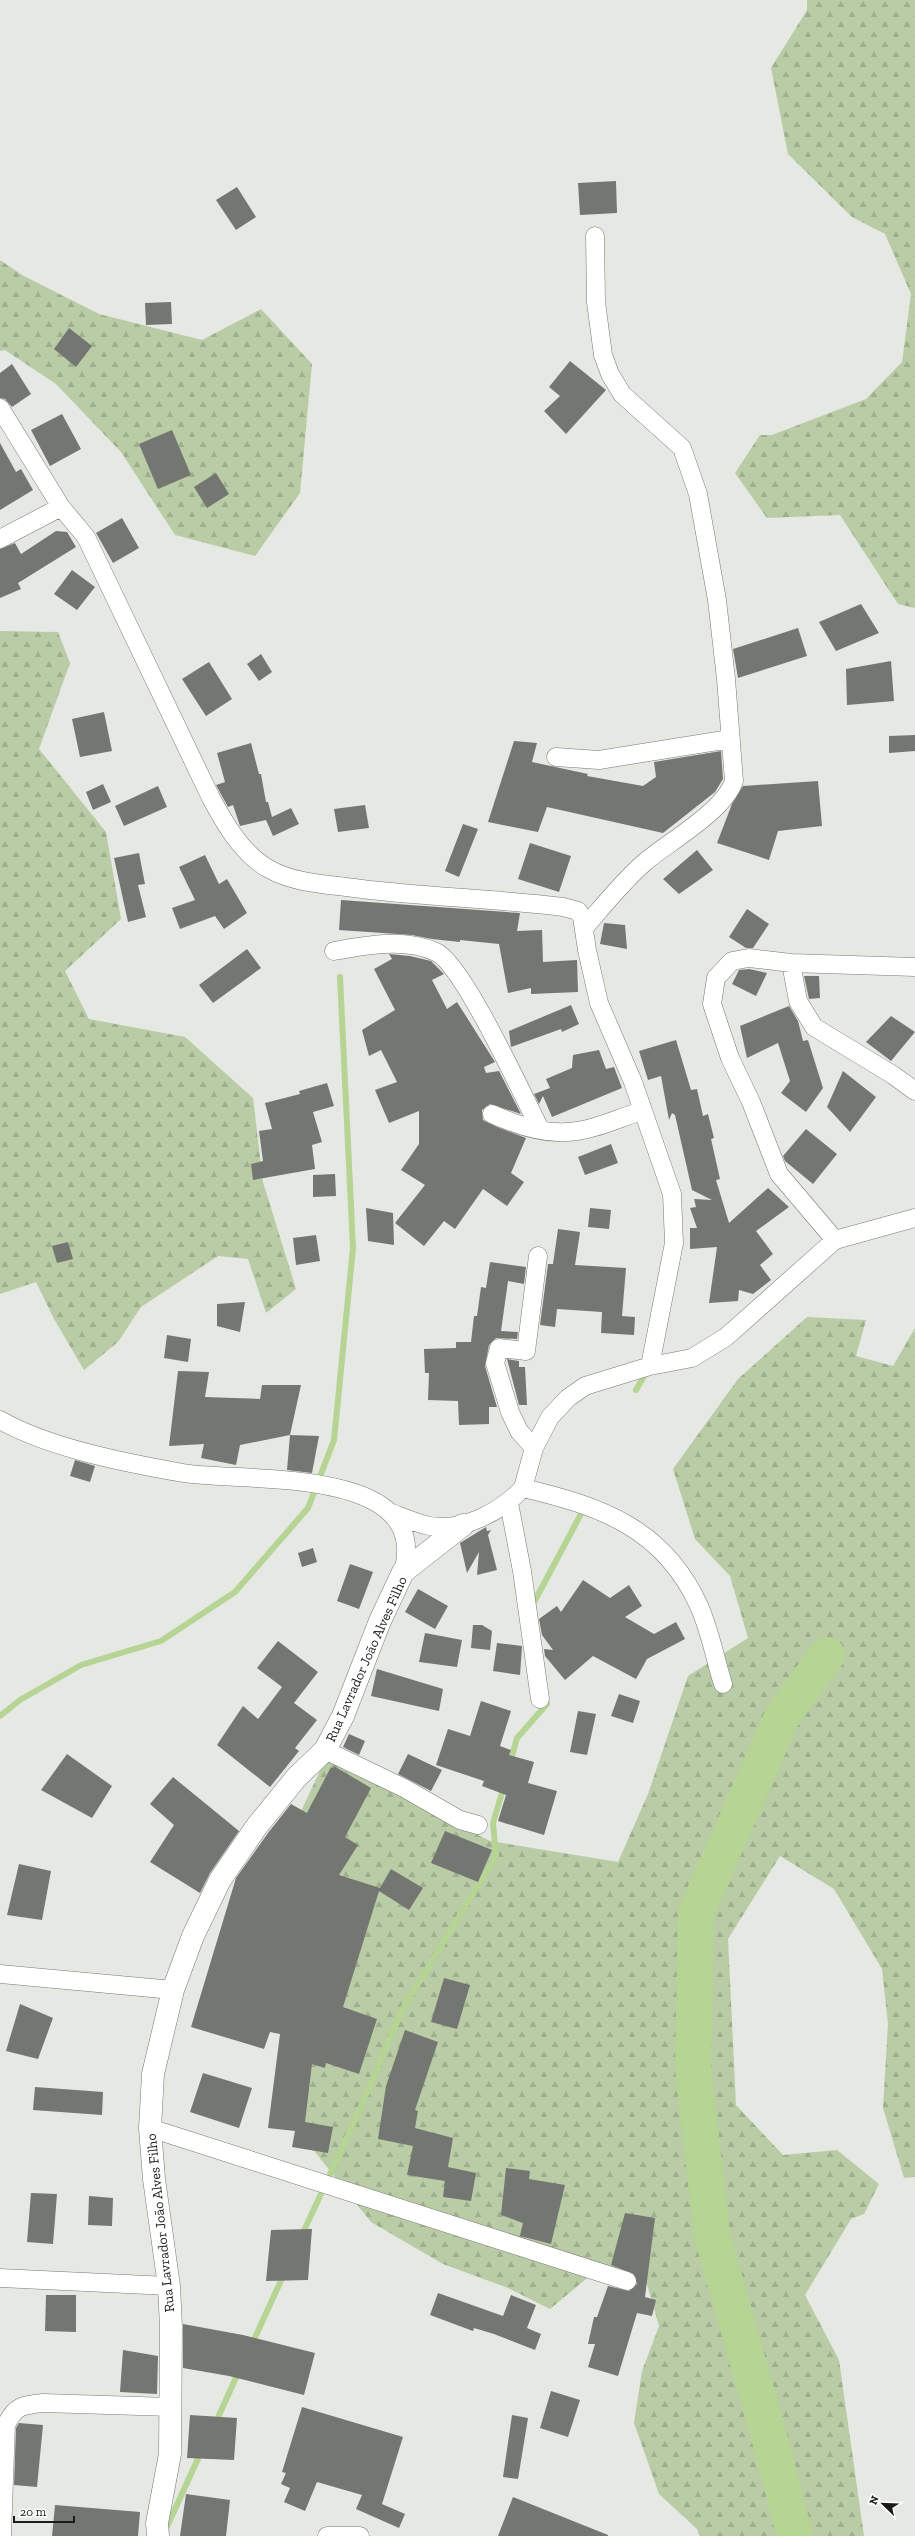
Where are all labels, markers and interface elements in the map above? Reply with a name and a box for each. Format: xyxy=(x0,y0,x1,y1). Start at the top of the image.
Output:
street label: Rua Lavrador João Alves Filho xyxy=(322,1574,411,1745)
street label: Rua Lavrador João Alves Filho xyxy=(143,2133,178,2313)
north arrow xyxy=(863,2484,903,2524)
text: N xyxy=(867,2493,882,2507)
scale bar xyxy=(14,2498,74,2524)
text: 20 m xyxy=(20,2505,47,2519)

